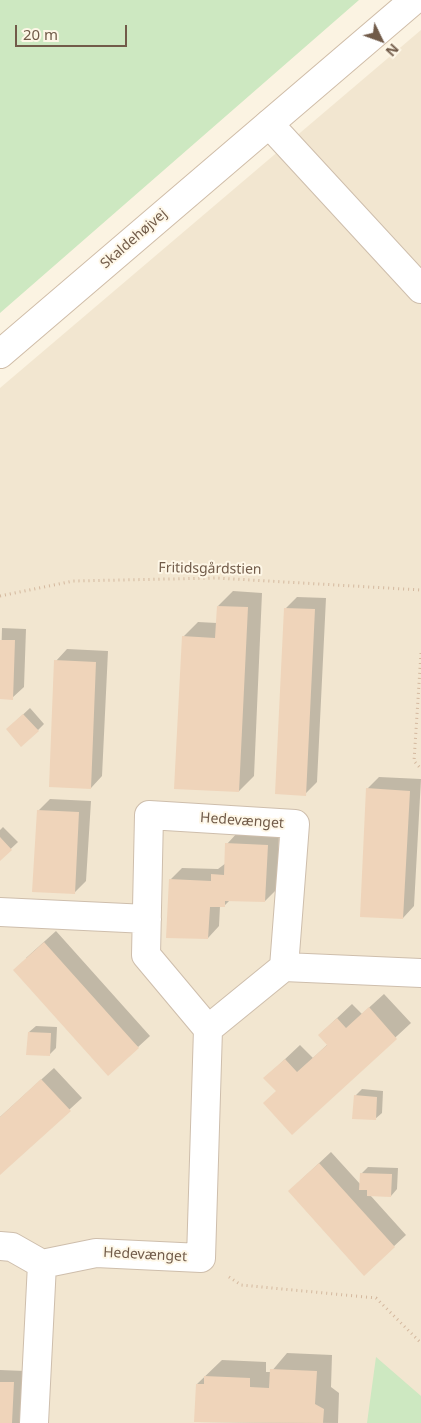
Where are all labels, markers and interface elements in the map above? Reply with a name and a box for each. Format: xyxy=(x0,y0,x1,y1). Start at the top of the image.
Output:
scale bar xyxy=(18,15,130,47)
north arrow xyxy=(356,15,406,65)
text: 20 m xyxy=(23,24,58,44)
text: N xyxy=(382,40,403,61)
street label: Skaldehøjvej xyxy=(97,206,171,272)
street label: Fritidsgårdstien xyxy=(158,560,262,578)
street label: Hedevænget xyxy=(200,810,284,832)
street label: Hedevænget xyxy=(103,1244,187,1266)

